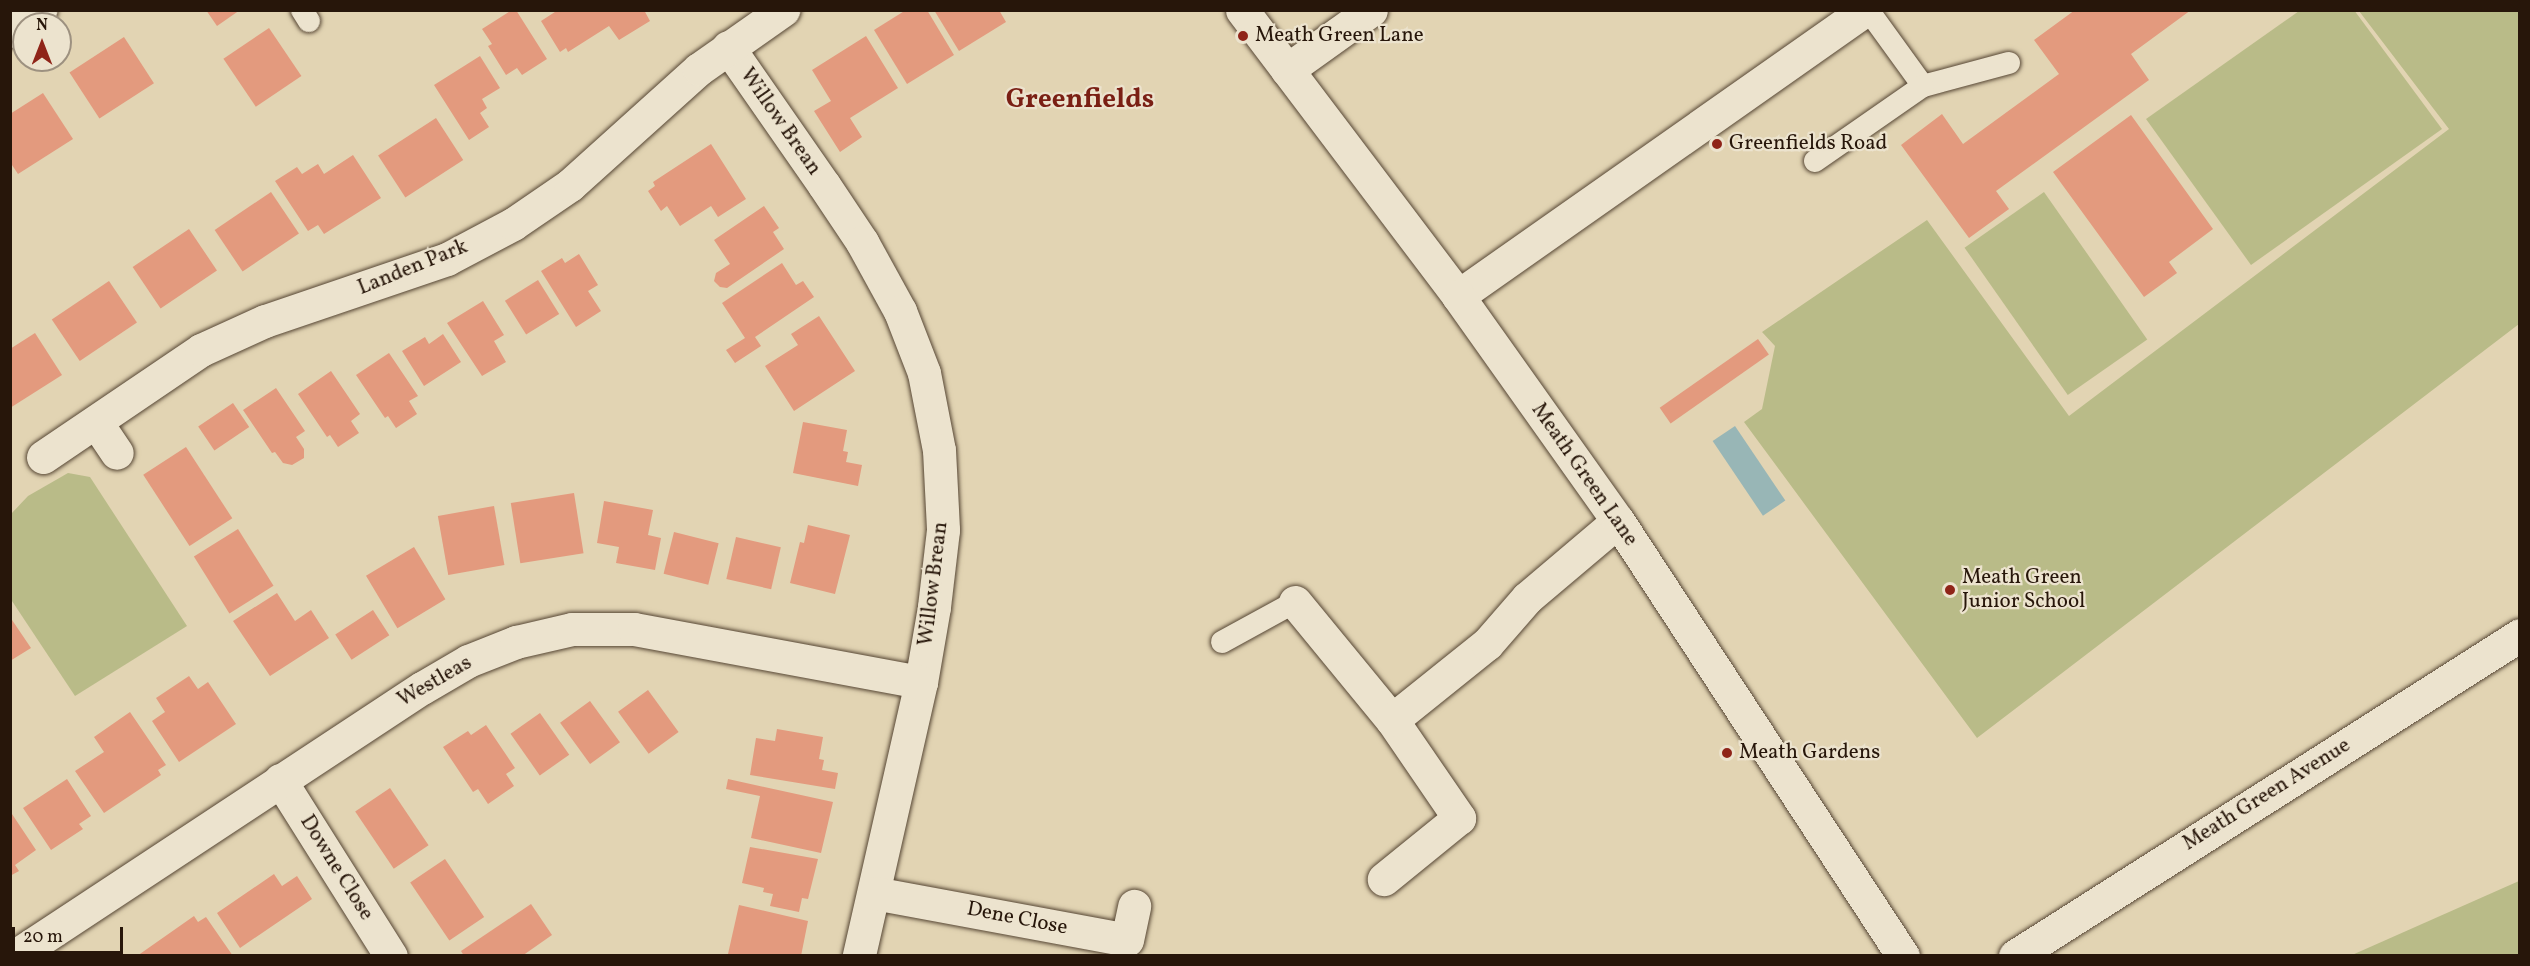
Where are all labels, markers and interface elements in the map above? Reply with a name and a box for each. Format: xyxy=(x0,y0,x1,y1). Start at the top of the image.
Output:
north arrow xyxy=(12,12,72,72)
text: N xyxy=(36,15,48,37)
place label: Meath Green Lane xyxy=(1255,23,1424,49)
marker: Meath Green Lane xyxy=(1236,29,1250,43)
street label: Willow Brean xyxy=(734,63,826,181)
district label: Greenfields xyxy=(1006,85,1154,117)
place label: Greenfields Road xyxy=(1729,131,1887,157)
marker: Greenfields Road xyxy=(1710,137,1724,151)
street label: Landen Park xyxy=(354,235,472,301)
street label: Meath Green Lane xyxy=(1525,399,1643,551)
street label: Willow Brean xyxy=(914,520,954,648)
place label: Meath Green Junior School xyxy=(1962,565,2085,615)
marker: Meath Green Junior School xyxy=(1943,583,1957,597)
street label: Westleas xyxy=(393,651,477,713)
street label: Meath Green Avenue xyxy=(2179,733,2355,857)
place label: Meath Gardens xyxy=(1739,740,1880,766)
marker: Meath Gardens xyxy=(1720,746,1734,760)
street label: Downe Close xyxy=(294,811,378,925)
street label: Dene Close xyxy=(964,897,1070,941)
scale bar xyxy=(15,915,126,953)
text: 20 m xyxy=(23,925,63,950)

